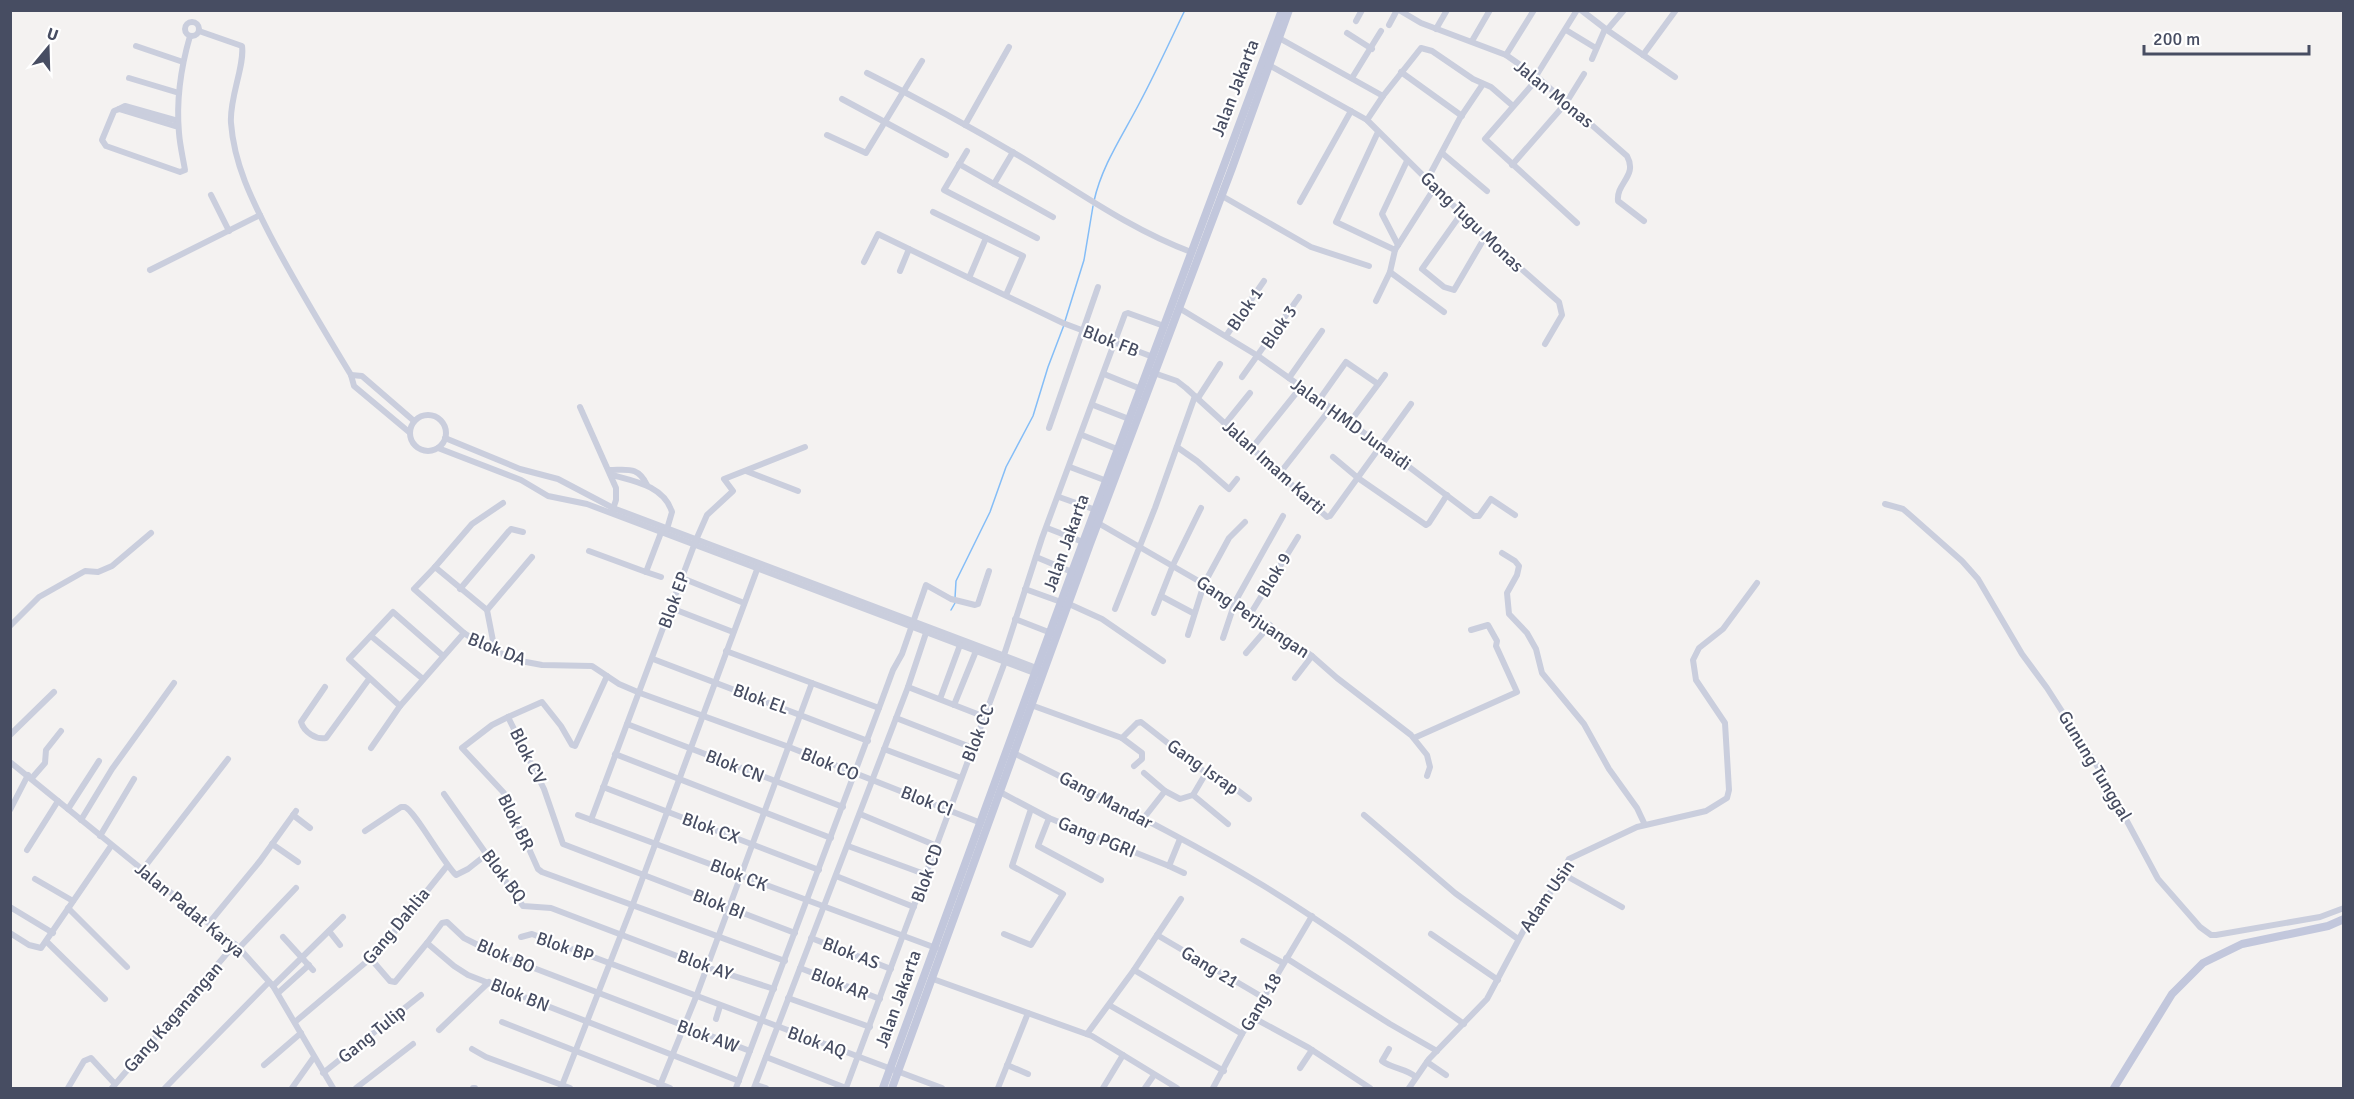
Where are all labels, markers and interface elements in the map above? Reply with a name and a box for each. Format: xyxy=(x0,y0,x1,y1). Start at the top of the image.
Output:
north arrow xyxy=(18,18,78,78)
scale bar xyxy=(2144,18,2309,56)
text: U xyxy=(44,24,61,46)
text: 200 m xyxy=(2153,28,2200,50)
street label: Jalan Jakarta xyxy=(1206,36,1264,140)
street label: Jalan Monas xyxy=(1510,55,1598,133)
street label: Gang Tugu Monas xyxy=(1416,167,1528,277)
street label: Blok 1 xyxy=(1222,283,1268,335)
street label: Blok 3 xyxy=(1256,301,1302,353)
street label: Blok FB xyxy=(1080,320,1142,362)
street label: Jalan HMD Junaidi xyxy=(1287,373,1415,475)
street label: Jalan Imam Karti xyxy=(1218,415,1330,519)
street label: Jalan Jakarta xyxy=(1038,491,1094,595)
street label: Blok 9 xyxy=(1252,549,1296,601)
street label: Blok EP xyxy=(654,569,694,631)
street label: Gang Perjuangan xyxy=(1192,571,1314,663)
street label: Blok DA xyxy=(465,627,529,671)
street label: Blok EL xyxy=(730,679,792,719)
street label: Blok CC xyxy=(957,701,999,765)
street label: Gunung Tunggal xyxy=(2053,707,2137,825)
street label: Blok CV xyxy=(505,724,551,788)
street label: Gang Israp xyxy=(1163,734,1243,800)
street label: Blok CO xyxy=(798,742,862,786)
street label: Blok CN xyxy=(702,745,768,787)
street label: Gang Mandar xyxy=(1055,766,1157,834)
street label: Blok CI xyxy=(898,781,956,821)
street label: Blok BR xyxy=(493,790,539,854)
street label: Blok CX xyxy=(679,807,743,849)
street label: Gang PGRI xyxy=(1055,811,1139,863)
street label: Blok CD xyxy=(906,841,948,905)
street label: Blok BQ xyxy=(477,845,531,907)
street label: Blok CK xyxy=(707,854,771,896)
street label: Adam Usin xyxy=(1515,856,1579,936)
street label: Jalan Padat Karya xyxy=(131,858,249,962)
street label: Gang Dahlia xyxy=(357,883,435,969)
street label: Blok BI xyxy=(690,884,748,924)
street label: Blok BP xyxy=(533,927,597,967)
street label: Blok AS xyxy=(819,932,883,974)
street label: Blok BO xyxy=(474,934,538,978)
street label: Gang 21 xyxy=(1177,941,1243,993)
street label: Blok AY xyxy=(674,945,736,985)
street label: Jalan Jakarta xyxy=(870,947,926,1051)
street label: Gang Kaganangan xyxy=(119,957,227,1077)
street label: Blok AR xyxy=(808,963,872,1005)
street label: Gang 18 xyxy=(1236,969,1286,1035)
street label: Blok BN xyxy=(487,973,553,1017)
street label: Gang Tulip xyxy=(334,1000,410,1068)
street label: Blok AW xyxy=(674,1015,742,1057)
street label: Blok AQ xyxy=(785,1021,849,1063)

